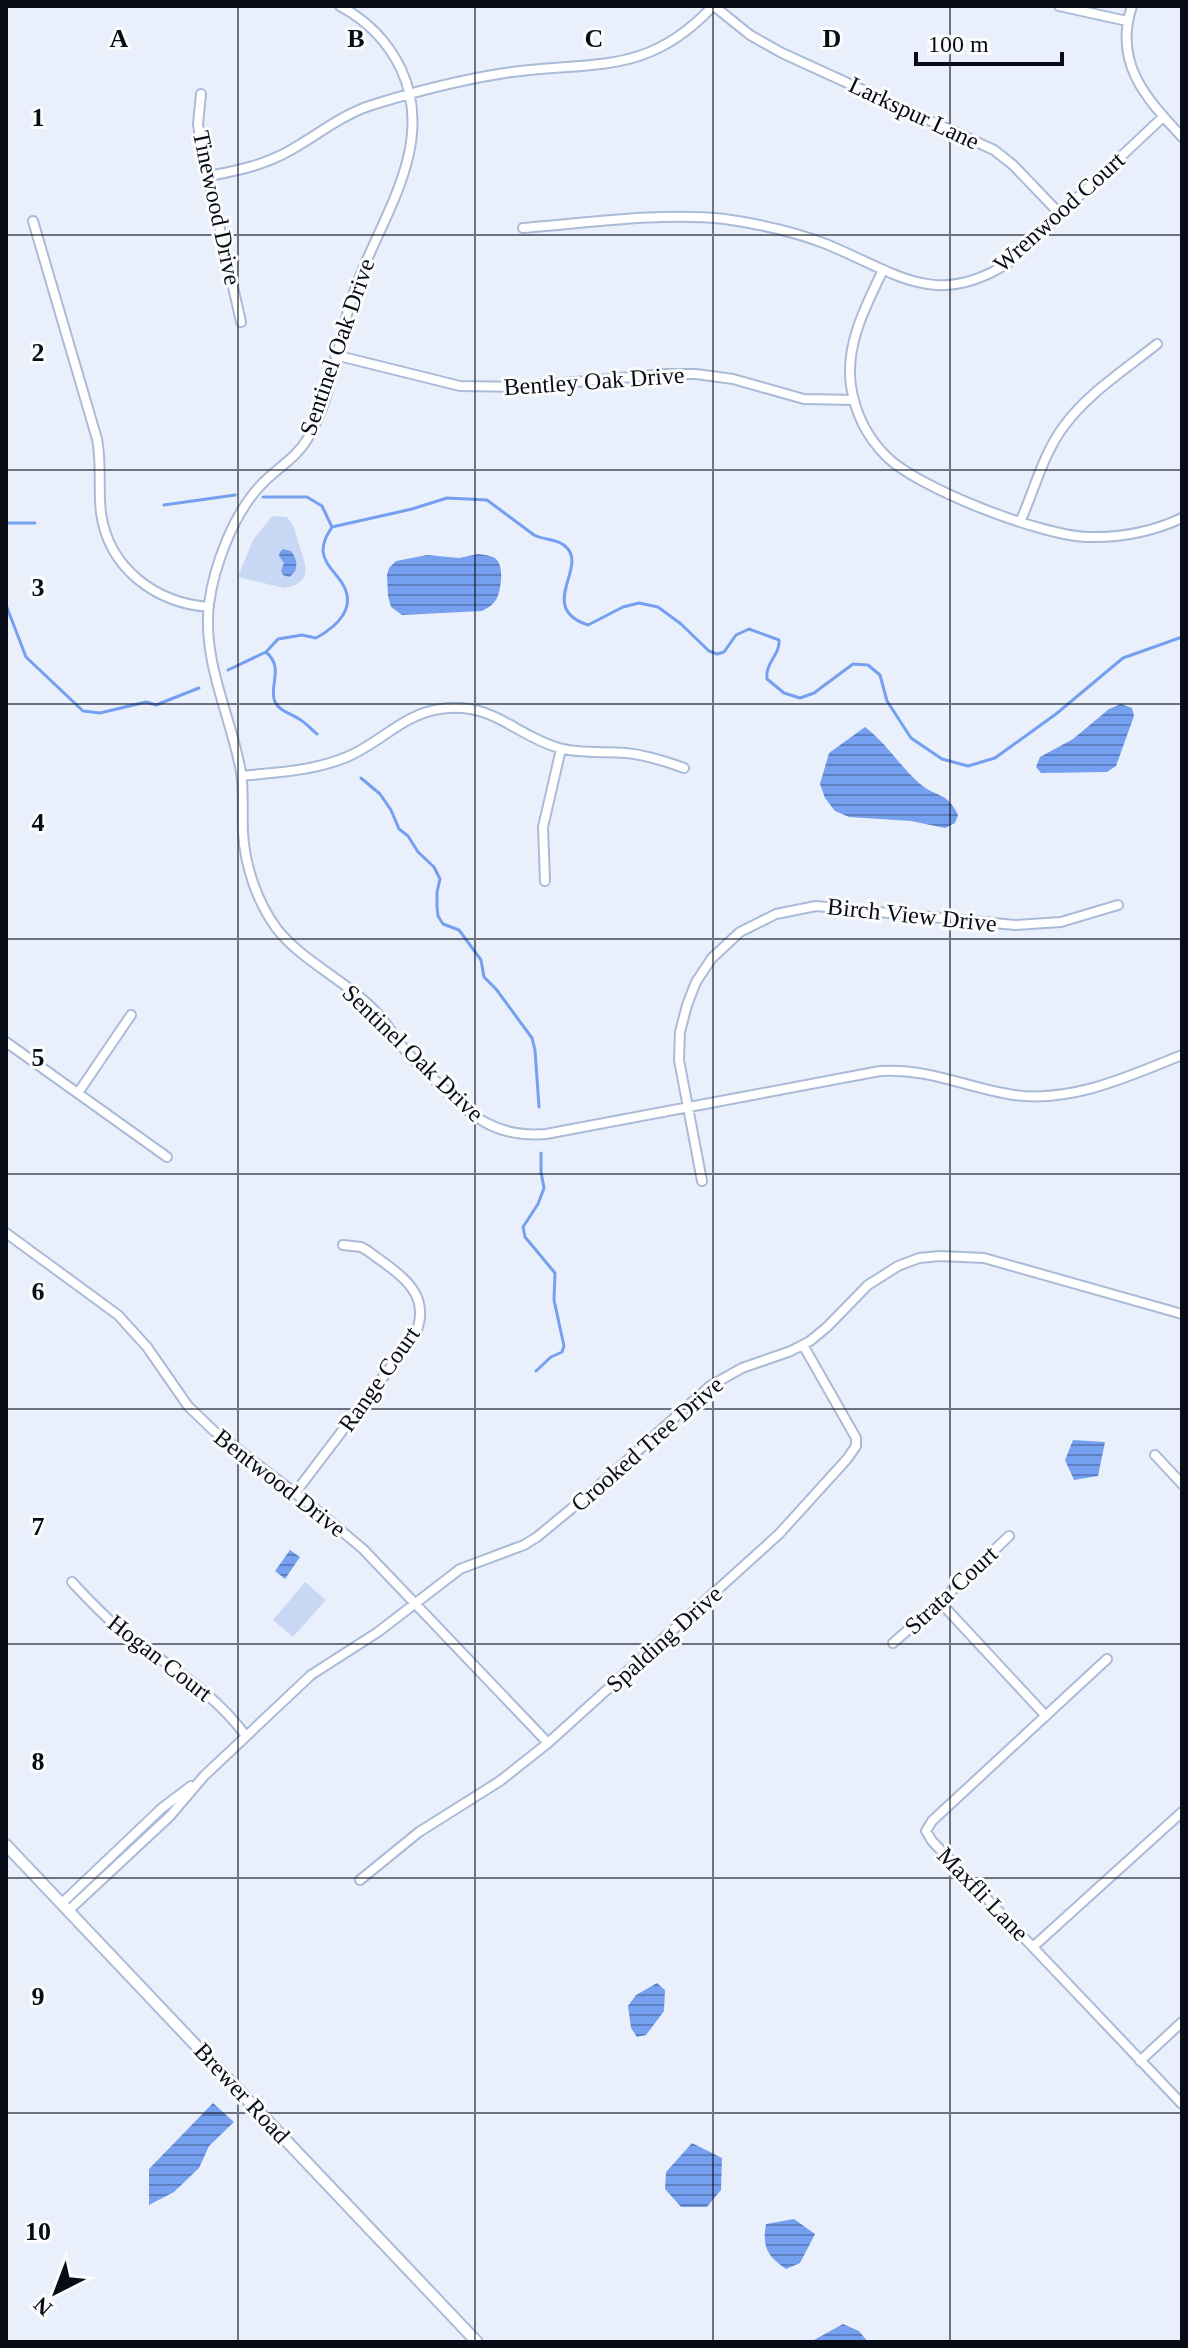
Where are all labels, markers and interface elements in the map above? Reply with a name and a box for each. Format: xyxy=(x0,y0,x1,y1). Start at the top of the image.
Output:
scale bar xyxy=(916,16,1062,66)
text: A xyxy=(110,24,129,53)
text: B xyxy=(347,24,365,53)
text: C xyxy=(585,24,603,53)
text: D xyxy=(823,24,841,53)
text: 100 m xyxy=(928,31,989,57)
street label: Larkspur Lane xyxy=(845,72,983,154)
text: 1 xyxy=(32,103,45,132)
street label: Tinewood Drive xyxy=(188,128,246,288)
street label: Wrenwood Court xyxy=(988,146,1130,277)
street label: Sentinel Oak Drive xyxy=(295,255,379,439)
text: 2 xyxy=(32,338,45,367)
street label: Bentley Oak Drive xyxy=(503,362,685,400)
text: 3 xyxy=(32,573,45,602)
text: 4 xyxy=(32,808,45,837)
street label: Birch View Drive xyxy=(826,893,998,937)
street label: Sentinel Oak Drive xyxy=(337,979,489,1127)
text: 5 xyxy=(32,1043,45,1072)
text: 6 xyxy=(32,1277,45,1306)
street label: Range Court xyxy=(333,1321,425,1436)
street label: Crooked Tree Drive xyxy=(566,1371,728,1517)
street label: Bentwood Drive xyxy=(209,1424,351,1542)
text: 7 xyxy=(32,1512,45,1541)
street label: Strata Court xyxy=(899,1540,1003,1639)
street label: Spalding Drive xyxy=(601,1580,727,1698)
street label: Hogan Court xyxy=(103,1609,217,1707)
text: 8 xyxy=(32,1747,45,1776)
street label: Maxfli Lane xyxy=(932,1842,1034,1946)
text: 9 xyxy=(32,1982,45,2011)
street label: Brewer Road xyxy=(189,2038,295,2148)
text: 10 xyxy=(25,2217,51,2246)
north arrow xyxy=(16,2252,96,2332)
text: N xyxy=(29,2292,57,2321)

